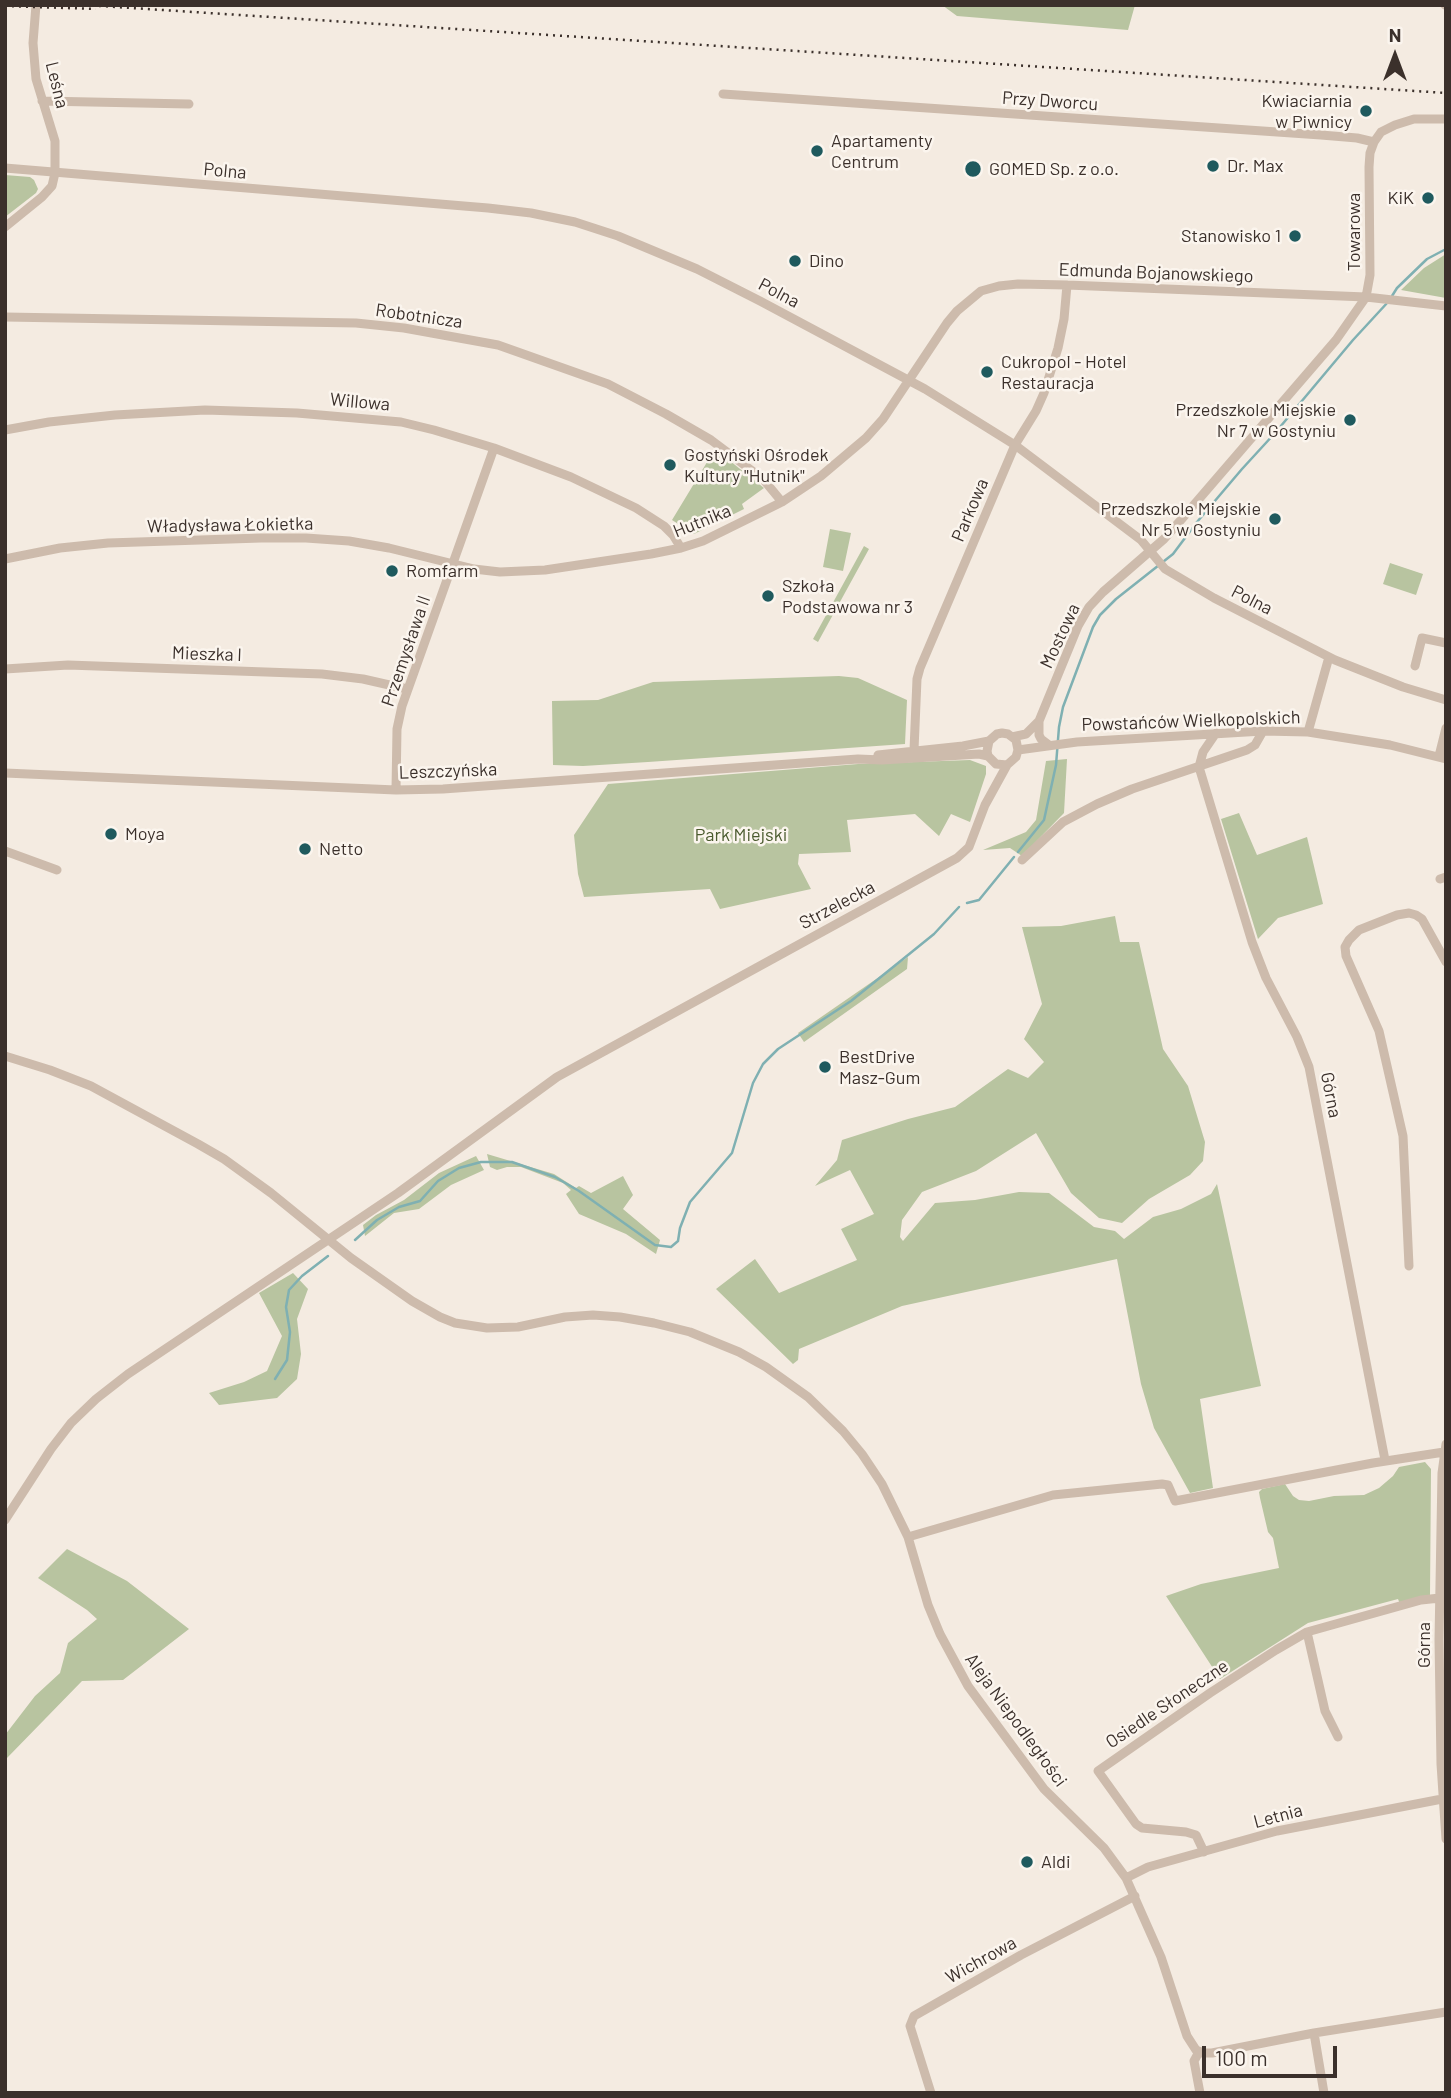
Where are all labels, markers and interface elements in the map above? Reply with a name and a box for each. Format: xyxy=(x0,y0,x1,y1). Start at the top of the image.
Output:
north arrow xyxy=(1360,21,1430,91)
text: N xyxy=(1389,23,1401,46)
street label: Leśna xyxy=(41,59,73,111)
street label: Przy Dworcu xyxy=(1001,87,1099,115)
place label: Kwiaciarnia w Piwnicy xyxy=(1261,90,1352,132)
marker: Kwiaciarnia w Piwnicy xyxy=(1358,103,1374,119)
place label: Apartamenty Centrum xyxy=(831,130,933,172)
marker: Apartamenty Centrum xyxy=(809,143,825,159)
place label: Dr. Max xyxy=(1227,155,1283,177)
street label: Polna xyxy=(203,158,247,184)
place label: GOMED Sp. z o.o. xyxy=(989,158,1119,180)
marker: Dr. Max xyxy=(1205,158,1221,174)
marker: GOMED Sp. z o.o. xyxy=(963,159,983,179)
place label: KiK xyxy=(1387,187,1414,209)
marker: KiK xyxy=(1420,190,1436,206)
street label: Towarowa xyxy=(1343,193,1365,271)
place label: Stanowisko 1 xyxy=(1181,225,1281,247)
marker: Stanowisko 1 xyxy=(1287,228,1303,244)
place label: Dino xyxy=(809,250,844,272)
marker: Dino xyxy=(787,253,803,269)
street label: Edmunda Bojanowskiego xyxy=(1058,259,1254,287)
street label: Polna xyxy=(755,273,803,313)
street label: Robotnicza xyxy=(374,299,464,333)
place label: Cukropol - Hotel Restauracja xyxy=(1001,351,1126,394)
marker: Cukropol - Hotel Restauracja xyxy=(979,364,995,380)
street label: Willowa xyxy=(329,389,391,415)
place label: Przedszkole Miejskie Nr 7 w Gostyniu xyxy=(1175,399,1336,442)
marker: Przedszkole Miejskie Nr 7 w Gostyniu xyxy=(1342,412,1358,428)
place label: Gostyński Ośrodek Kultury "Hutnik" xyxy=(684,444,829,486)
marker: Gostyński Ośrodek Kultury "Hutnik" xyxy=(662,457,678,473)
street label: Parkowa xyxy=(947,475,993,545)
place label: Przedszkole Miejskie Nr 5 w Gostyniu xyxy=(1100,498,1261,540)
street label: Hutnika xyxy=(670,500,734,542)
marker: Przedszkole Miejskie Nr 5 w Gostyniu xyxy=(1267,511,1283,527)
street label: Władysława Łokietka xyxy=(147,513,313,537)
place label: Romfarm xyxy=(406,560,478,582)
marker: Romfarm xyxy=(384,563,400,579)
place label: Szkoła Podstawowa nr 3 xyxy=(782,575,913,618)
street label: Polna xyxy=(1228,581,1276,619)
marker: Szkoła Podstawowa nr 3 xyxy=(760,588,776,604)
street label: Przemysława II xyxy=(377,593,435,709)
street label: Mostowa xyxy=(1036,600,1084,672)
street label: Mieszka I xyxy=(172,642,242,666)
street label: Powstańców Wielkopolskich xyxy=(1081,706,1301,736)
street label: Leszczyńska xyxy=(398,758,498,784)
place label: Moya xyxy=(125,823,165,845)
park label: Park Miejski xyxy=(695,824,787,846)
marker: Moya xyxy=(103,826,119,842)
place label: Netto xyxy=(319,838,363,860)
marker: Netto xyxy=(297,841,313,857)
street label: Strzelecka xyxy=(796,876,878,934)
place label: BestDrive Masz-Gum xyxy=(839,1046,920,1088)
marker: BestDrive Masz-Gum xyxy=(817,1059,833,1075)
street label: Górna xyxy=(1316,1070,1346,1120)
street label: Górna xyxy=(1413,1622,1435,1668)
street label: Aleja Niepodległości xyxy=(960,1649,1072,1791)
street label: Osiedle Słoneczne xyxy=(1102,1655,1232,1753)
street label: Letnia xyxy=(1251,1799,1305,1833)
place label: Aldi xyxy=(1041,1851,1070,1873)
marker: Aldi xyxy=(1019,1854,1035,1870)
street label: Wichrowa xyxy=(942,1932,1020,1988)
scale bar xyxy=(1206,2032,1341,2076)
text: 100 m xyxy=(1215,2045,1268,2070)

